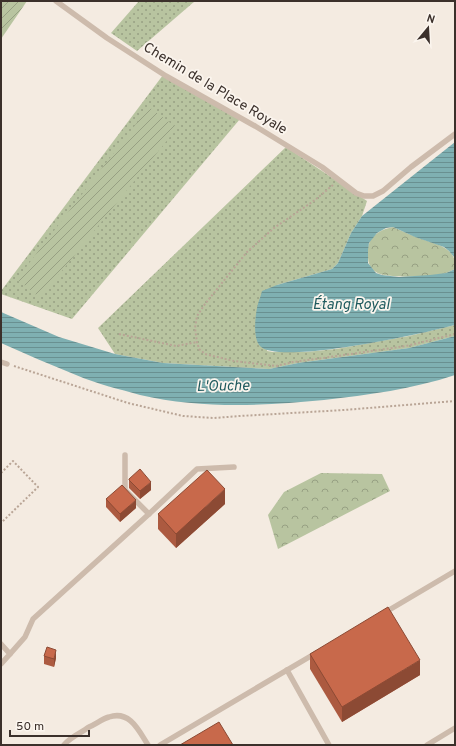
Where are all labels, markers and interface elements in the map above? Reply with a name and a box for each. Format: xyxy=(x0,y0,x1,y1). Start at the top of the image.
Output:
north arrow xyxy=(408,8,448,48)
text: N xyxy=(425,12,437,27)
street label: Chemin de la Place Royale xyxy=(140,39,290,139)
water label: Étang Royal xyxy=(312,295,391,315)
water label: L'Ouche xyxy=(196,377,250,397)
scale bar xyxy=(10,712,89,738)
text: 50 m xyxy=(16,719,44,735)

